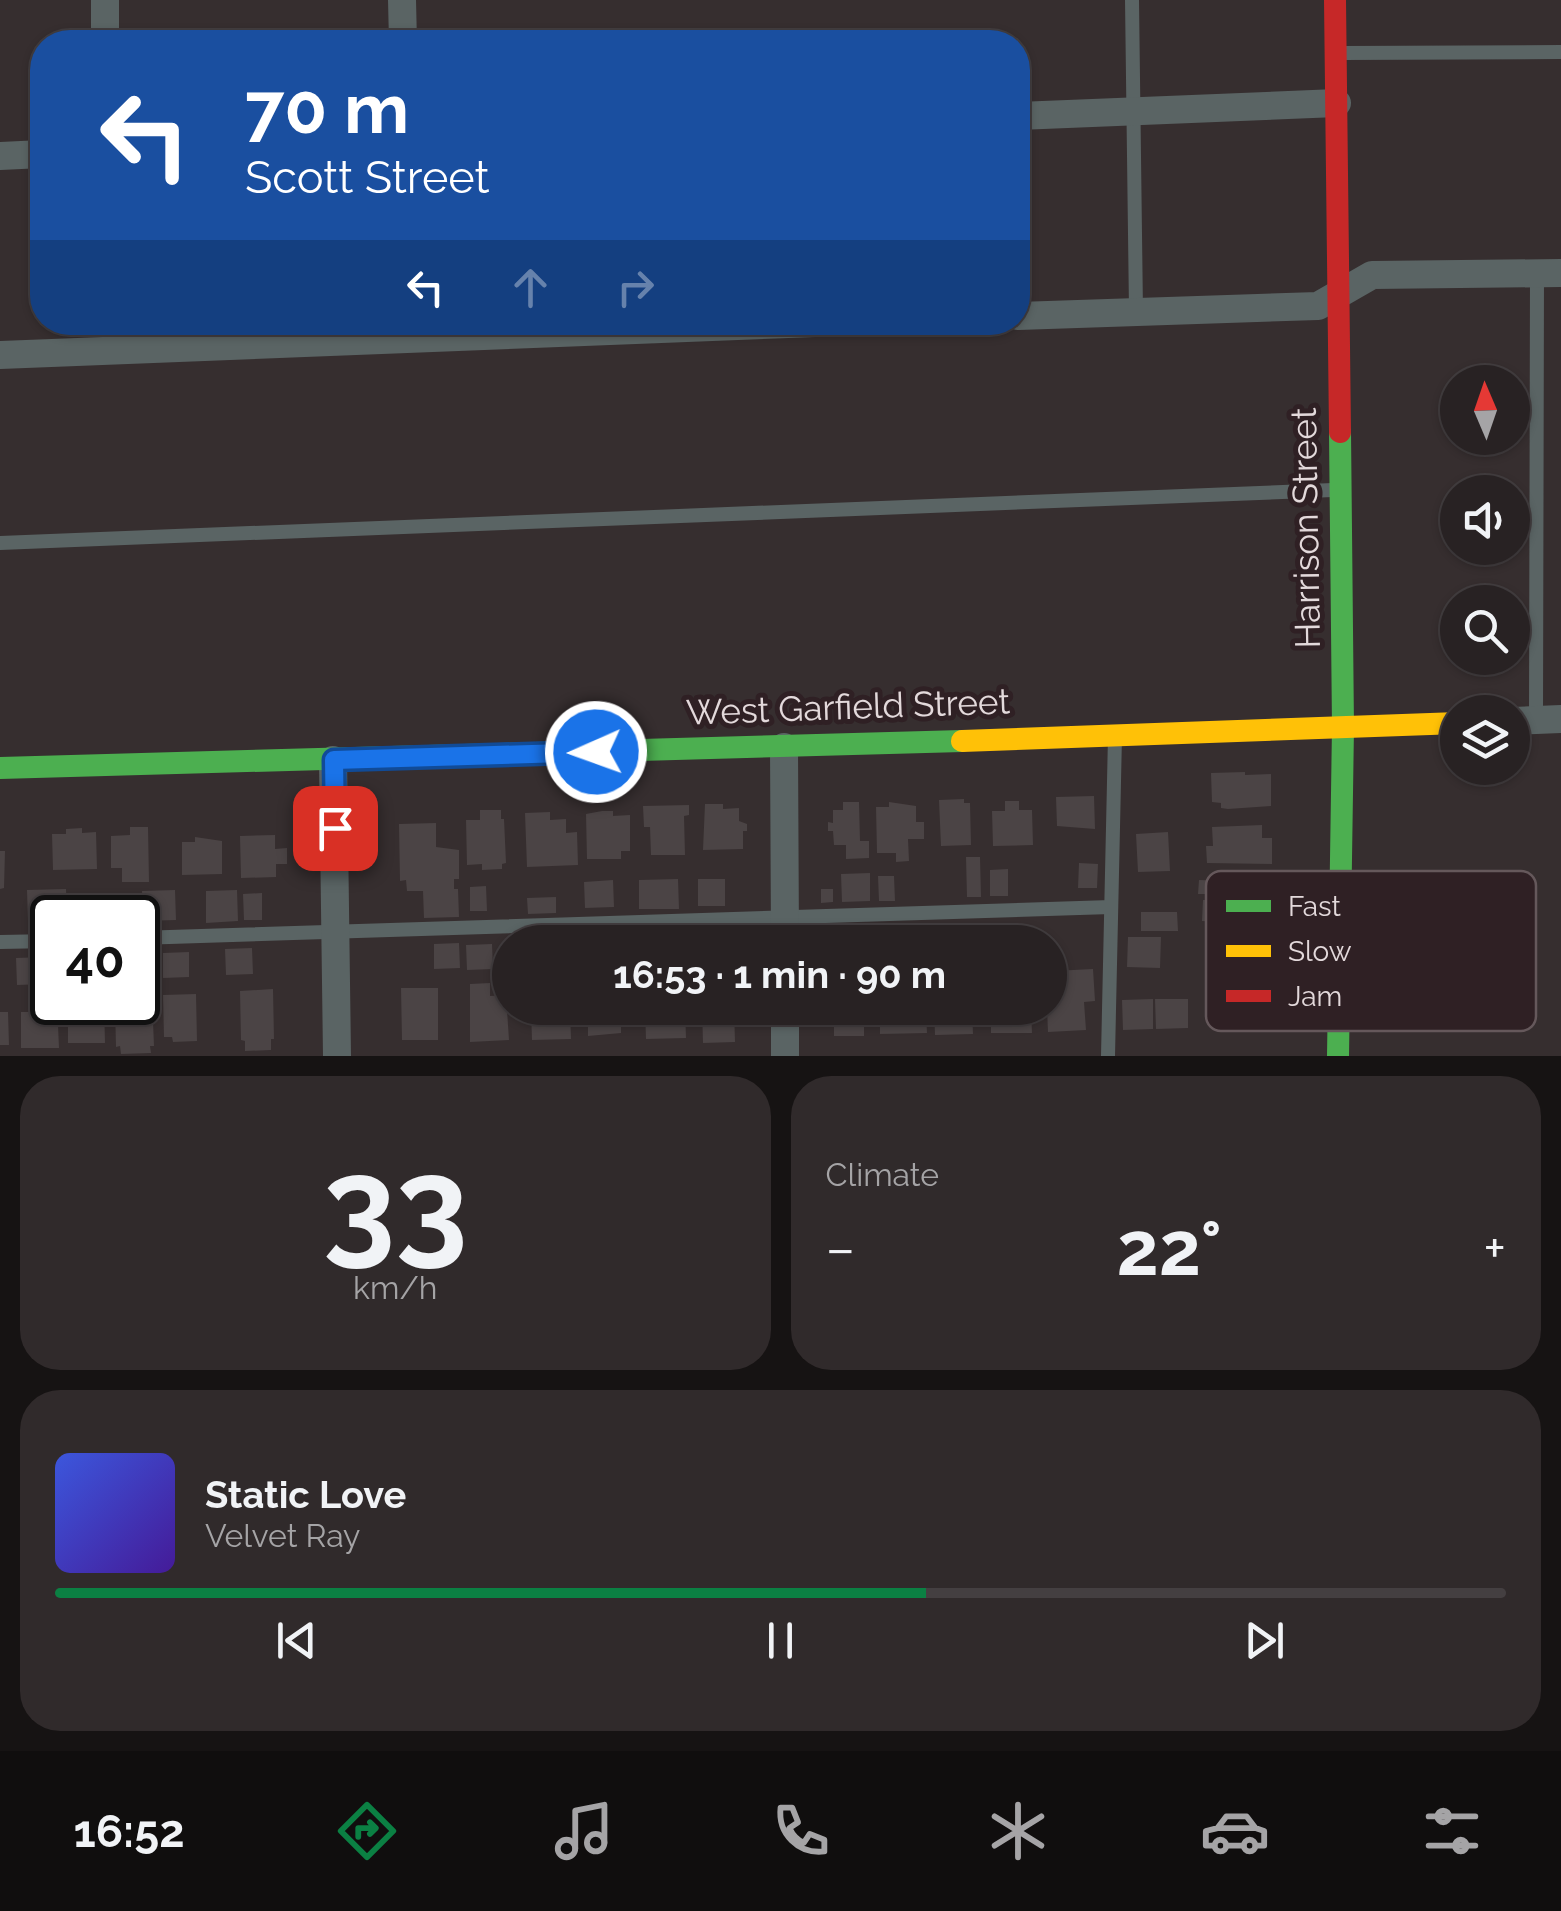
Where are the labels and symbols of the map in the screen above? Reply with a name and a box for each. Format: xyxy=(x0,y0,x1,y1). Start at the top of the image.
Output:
north arrow xyxy=(1440,365,1530,455)
street label: Harrison Street xyxy=(1283,407,1328,649)
street label: West Garfield Street xyxy=(685,680,1011,733)
position arrow xyxy=(544,700,648,804)
pin xyxy=(293,786,378,871)
legend xyxy=(1206,871,1536,1031)
text: Fast xyxy=(1288,890,1341,923)
speed limit sign: 40 xyxy=(30,895,160,1025)
text: Slow xyxy=(1288,935,1352,968)
text: Jam xyxy=(1288,980,1342,1013)

